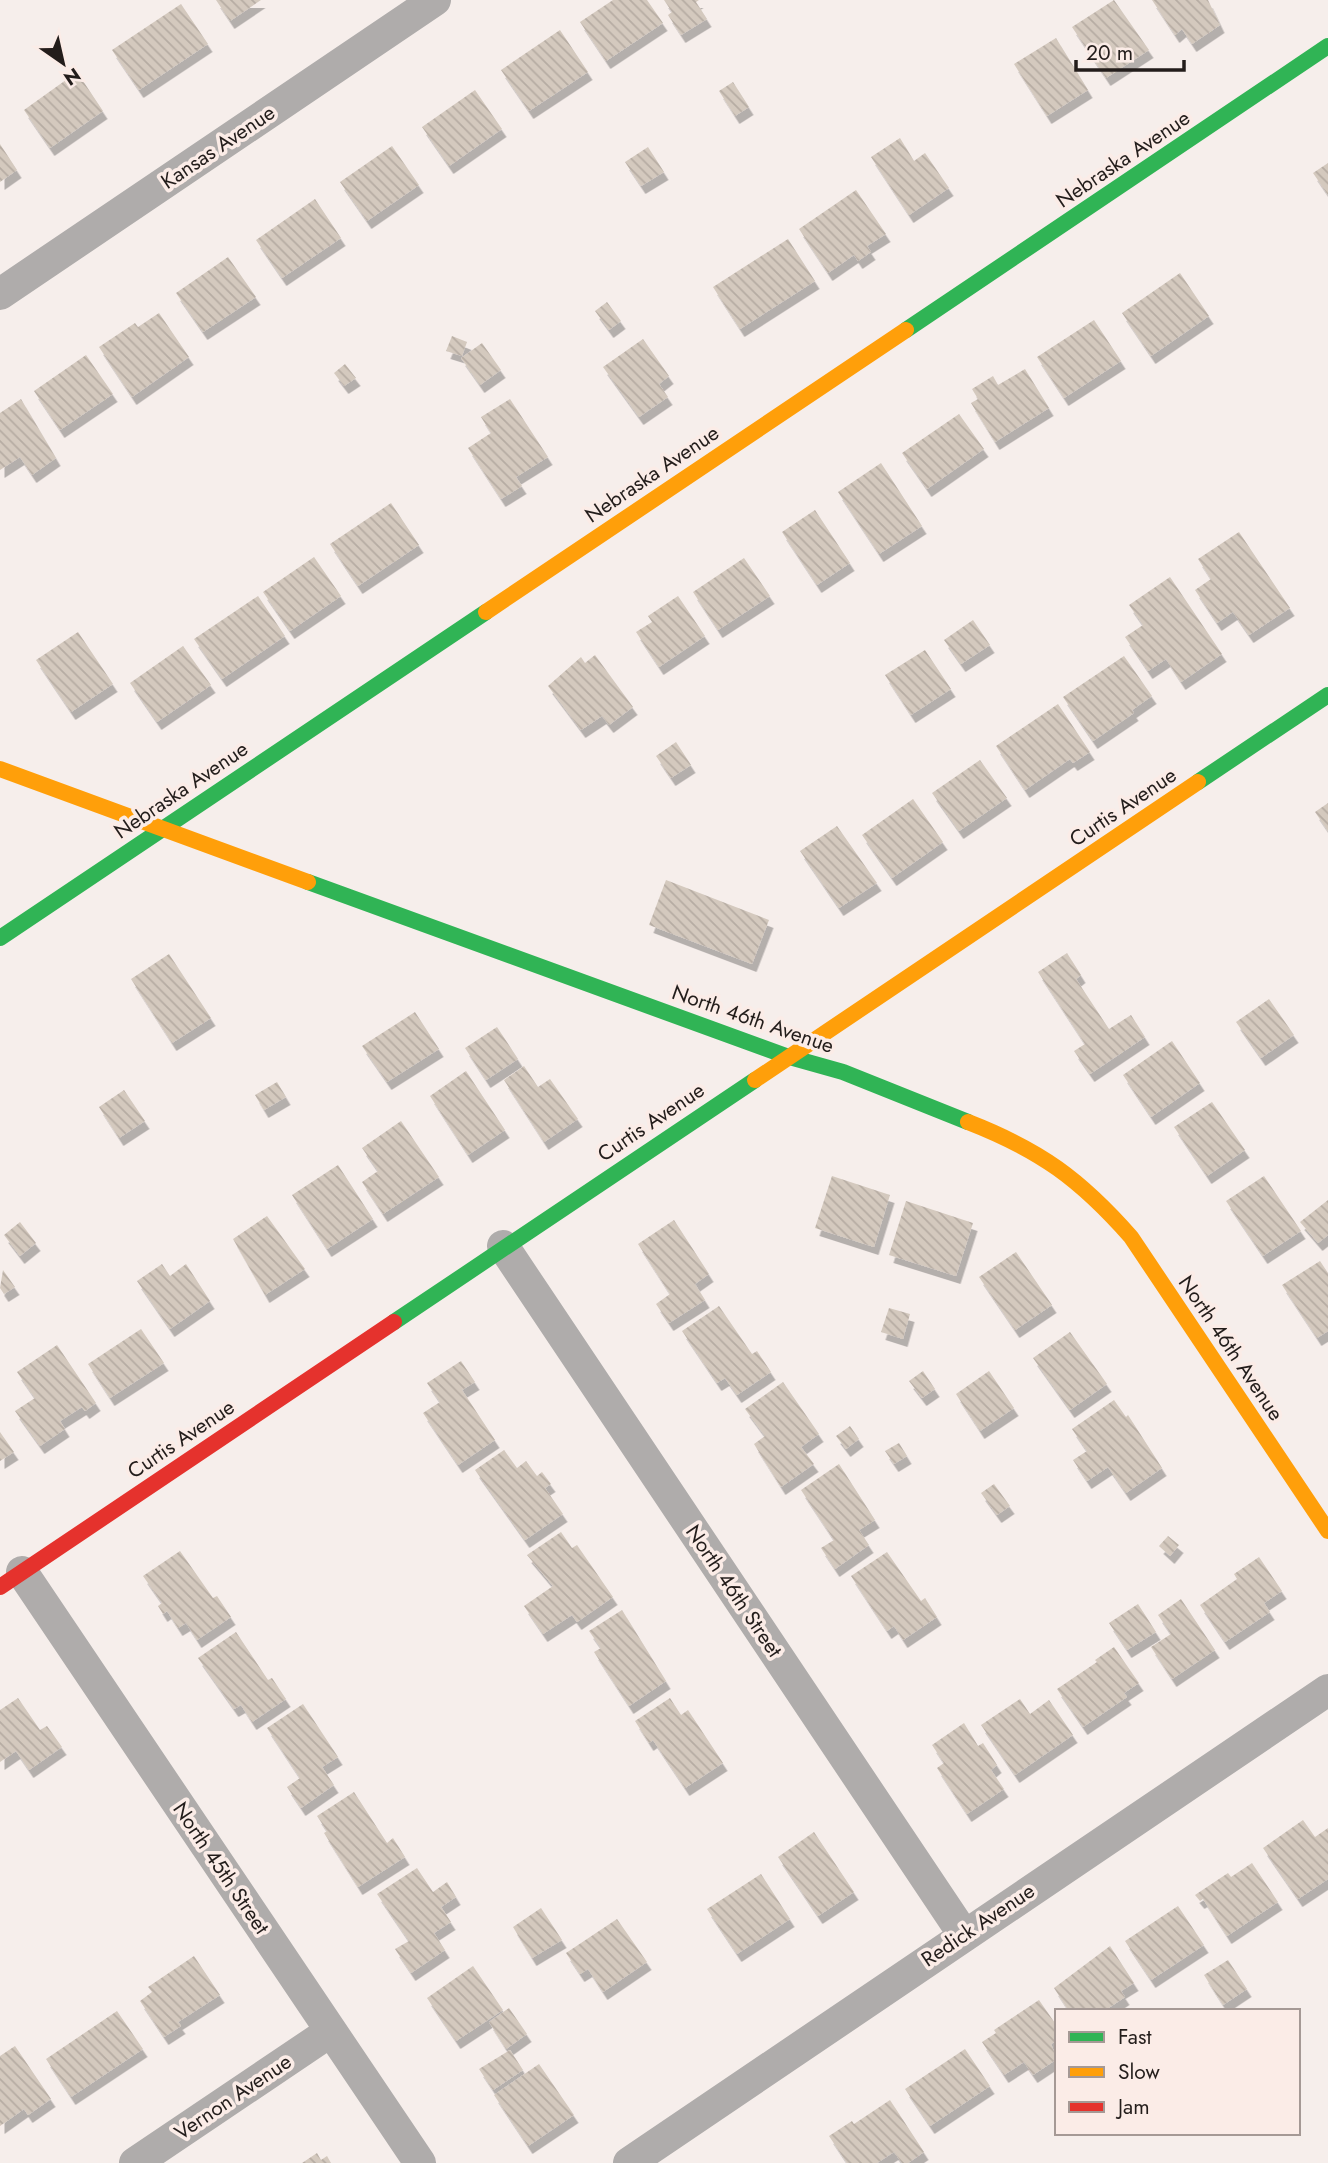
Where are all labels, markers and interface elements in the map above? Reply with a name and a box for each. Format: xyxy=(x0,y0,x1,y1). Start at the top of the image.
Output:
north arrow xyxy=(28,28,98,98)
scale bar xyxy=(1076,28,1184,72)
text: 20 m xyxy=(1086,38,1133,68)
text: N xyxy=(58,61,86,92)
street label: Kansas Avenue xyxy=(155,98,281,196)
street label: Nebraska Avenue xyxy=(1050,103,1196,215)
street label: Nebraska Avenue xyxy=(579,418,725,530)
street label: Nebraska Avenue xyxy=(108,734,254,846)
street label: Curtis Avenue xyxy=(1064,760,1183,854)
street label: North 46th Avenue xyxy=(668,977,838,1061)
street label: Curtis Avenue xyxy=(592,1075,711,1169)
street label: North 46th Avenue xyxy=(1171,1269,1291,1427)
street label: Curtis Avenue xyxy=(122,1392,241,1486)
street label: North 46th Street xyxy=(678,1519,790,1663)
street label: North 45th Street xyxy=(166,1796,276,1940)
street label: Redick Avenue xyxy=(915,1876,1041,1974)
legend xyxy=(1055,2009,1300,2135)
text: Fast xyxy=(1118,2022,1151,2052)
street label: Vernon Avenue xyxy=(168,2047,298,2147)
text: Slow xyxy=(1118,2057,1160,2087)
text: Jam xyxy=(1115,2092,1150,2122)

